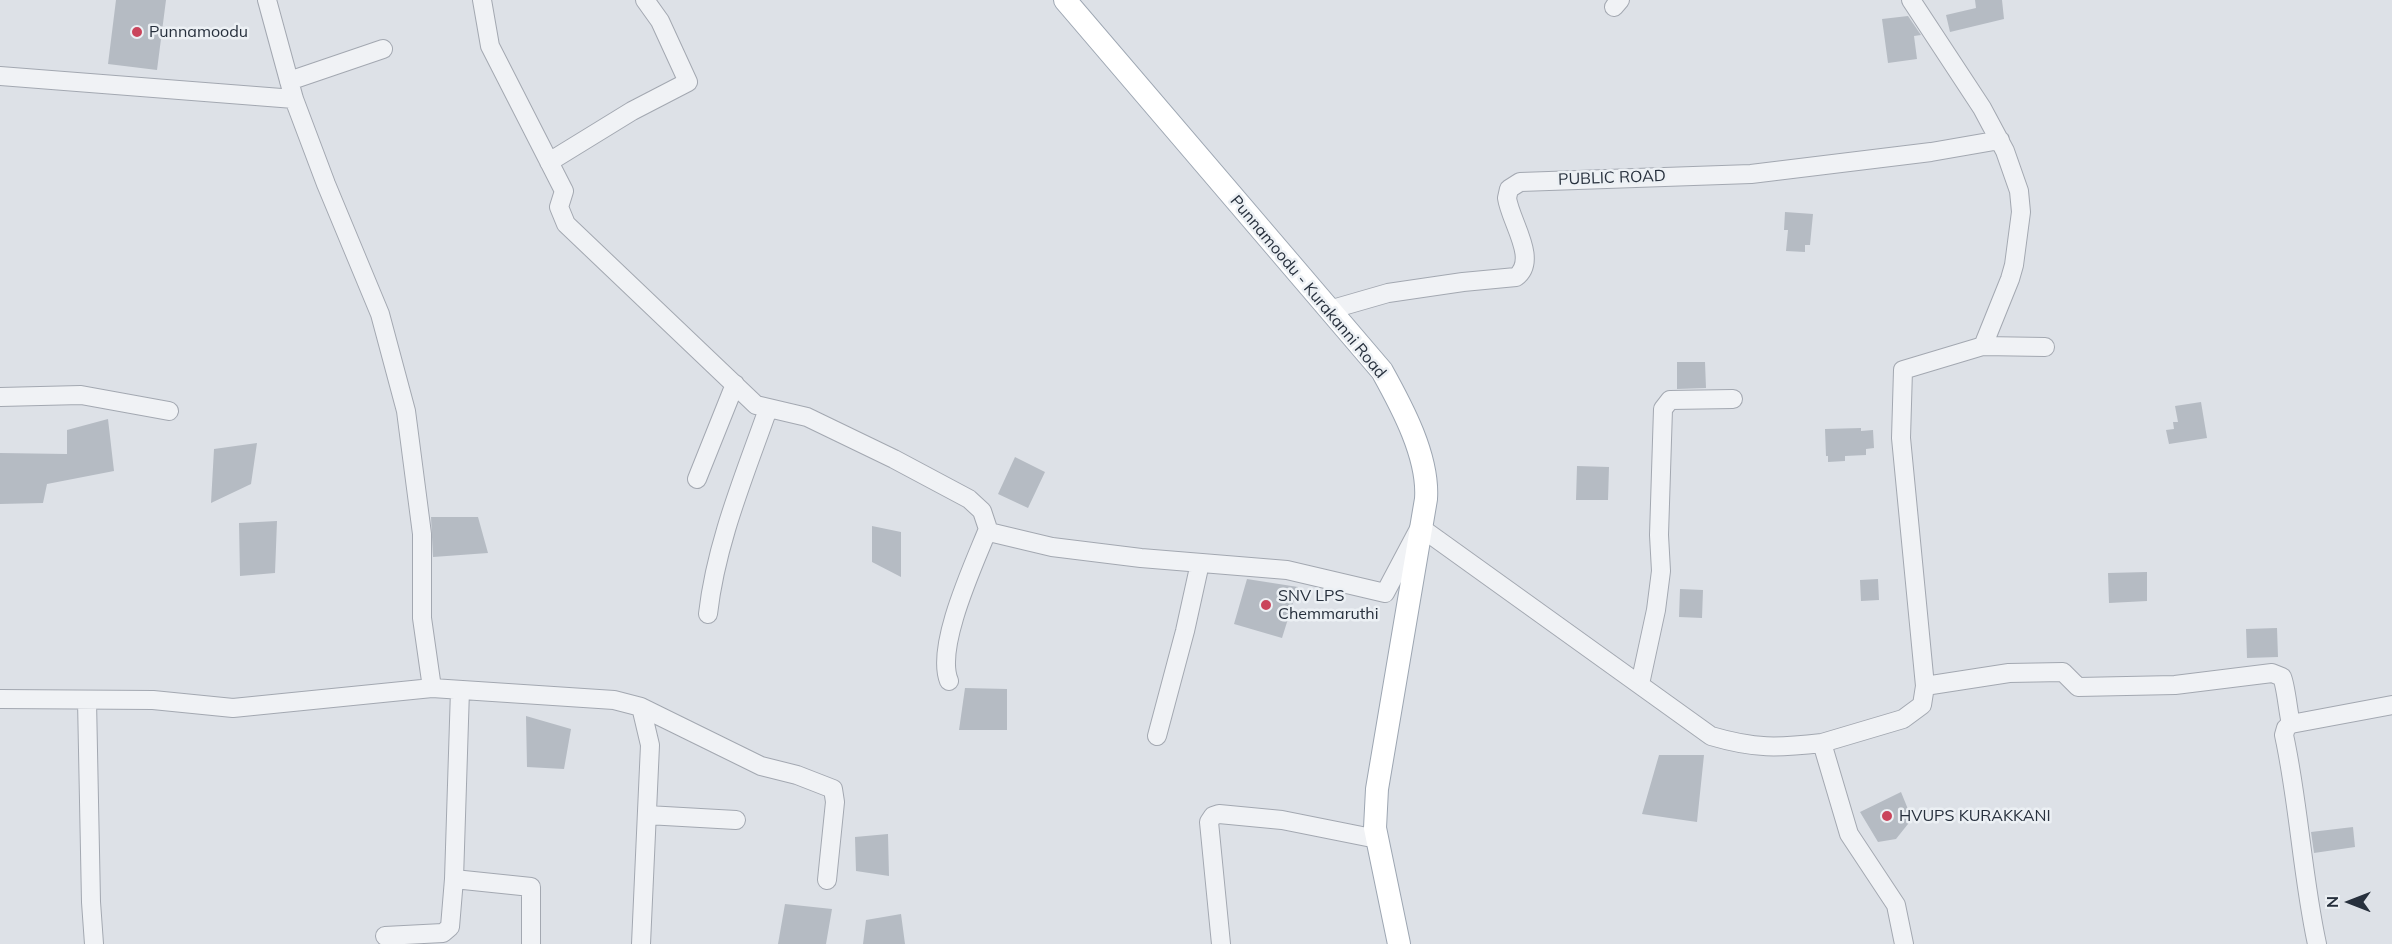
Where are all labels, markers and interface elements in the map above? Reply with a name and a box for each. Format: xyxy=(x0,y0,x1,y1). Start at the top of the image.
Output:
place label: Punnamoodu xyxy=(149,22,248,42)
marker: Punnamoodu xyxy=(130,25,144,39)
street label: PUBLIC ROAD xyxy=(1558,167,1666,189)
street label: Punnamoodu - Kurakanni Road xyxy=(1226,192,1390,382)
place label: SNV LPS Chemmaruthi xyxy=(1278,586,1379,624)
marker: SNV LPS Chemmaruthi xyxy=(1259,598,1273,612)
place label: HVUPS KURAKKANI xyxy=(1899,806,2051,826)
marker: HVUPS KURAKKANI xyxy=(1880,809,1894,823)
north arrow xyxy=(2320,872,2380,932)
text: N xyxy=(2322,896,2342,908)

